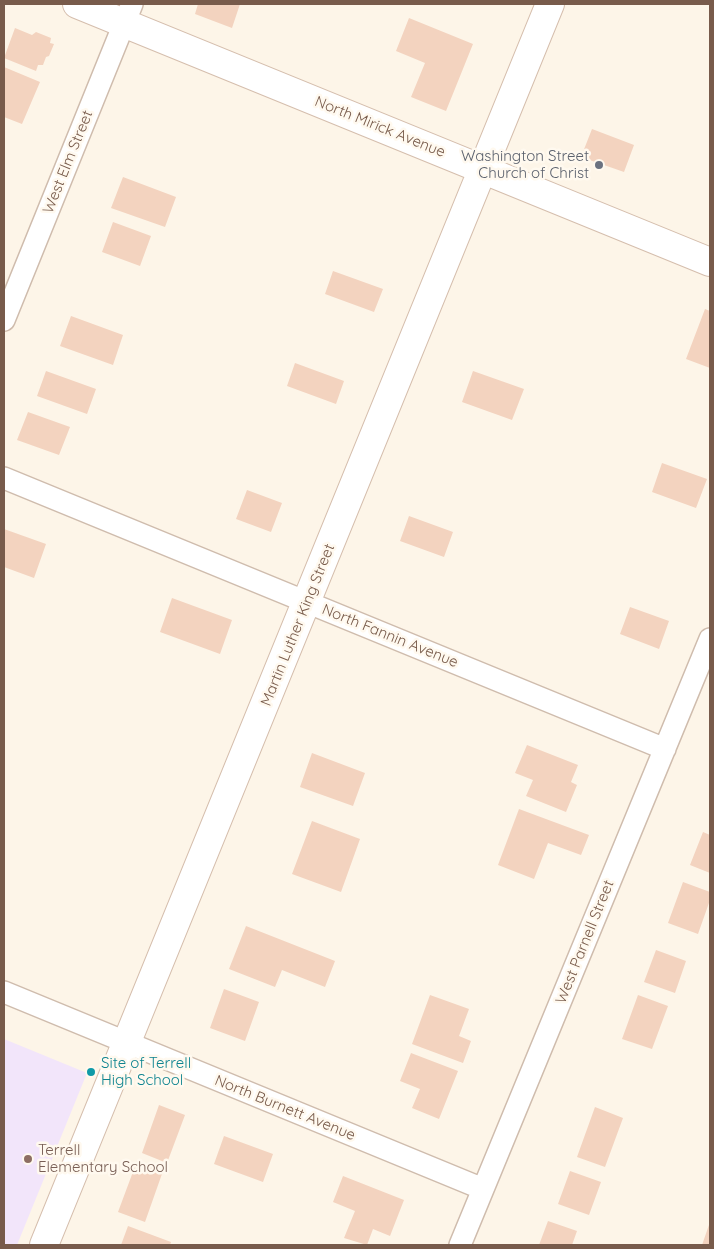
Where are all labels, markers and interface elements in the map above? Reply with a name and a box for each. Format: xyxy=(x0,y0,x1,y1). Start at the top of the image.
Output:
street label: North Mirick Avenue xyxy=(312,93,448,161)
street label: West Elm Street xyxy=(39,108,97,216)
place label: Washington Street Church of Christ xyxy=(461,147,589,182)
marker: Washington Street Church of Christ xyxy=(593,159,605,171)
street label: Martin Luther King Street xyxy=(257,541,339,709)
street label: North Fannin Avenue xyxy=(319,600,461,672)
street label: West Parnell Street xyxy=(552,878,618,1006)
place label: Site of Terrell High School xyxy=(101,1054,191,1089)
marker: Site of Terrell High School xyxy=(85,1066,97,1078)
street label: North Burnett Avenue xyxy=(212,1072,358,1144)
place label: Terrell Elementary School xyxy=(38,1141,168,1176)
marker: Terrell Elementary School xyxy=(22,1153,34,1165)

